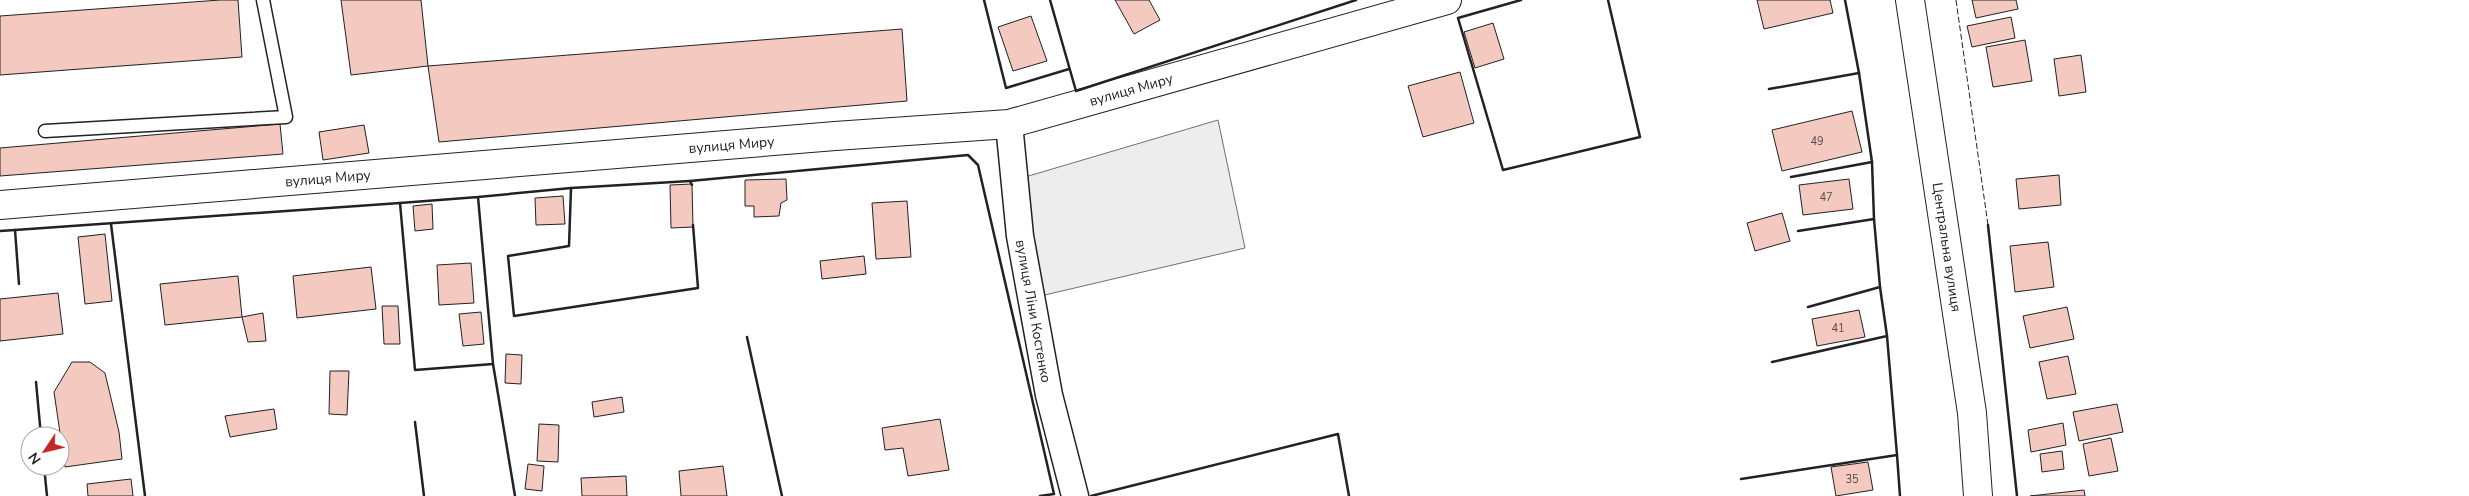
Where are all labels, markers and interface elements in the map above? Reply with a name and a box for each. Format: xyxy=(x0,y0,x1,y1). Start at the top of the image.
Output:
street label: вулиця Миру xyxy=(1087,68,1176,110)
street label: вулиця Миру xyxy=(688,131,776,158)
house number: 49 xyxy=(1810,134,1824,149)
street label: вулиця Миру xyxy=(284,165,372,191)
street label: Центральна вулиця xyxy=(1928,181,1966,313)
house number: 47 xyxy=(1819,190,1833,205)
street label: вулиця Ліни Костенко xyxy=(1011,238,1056,384)
house number: 41 xyxy=(1831,321,1845,336)
north arrow xyxy=(20,426,70,476)
text: N xyxy=(24,448,46,468)
house number: 35 xyxy=(1845,472,1859,487)

